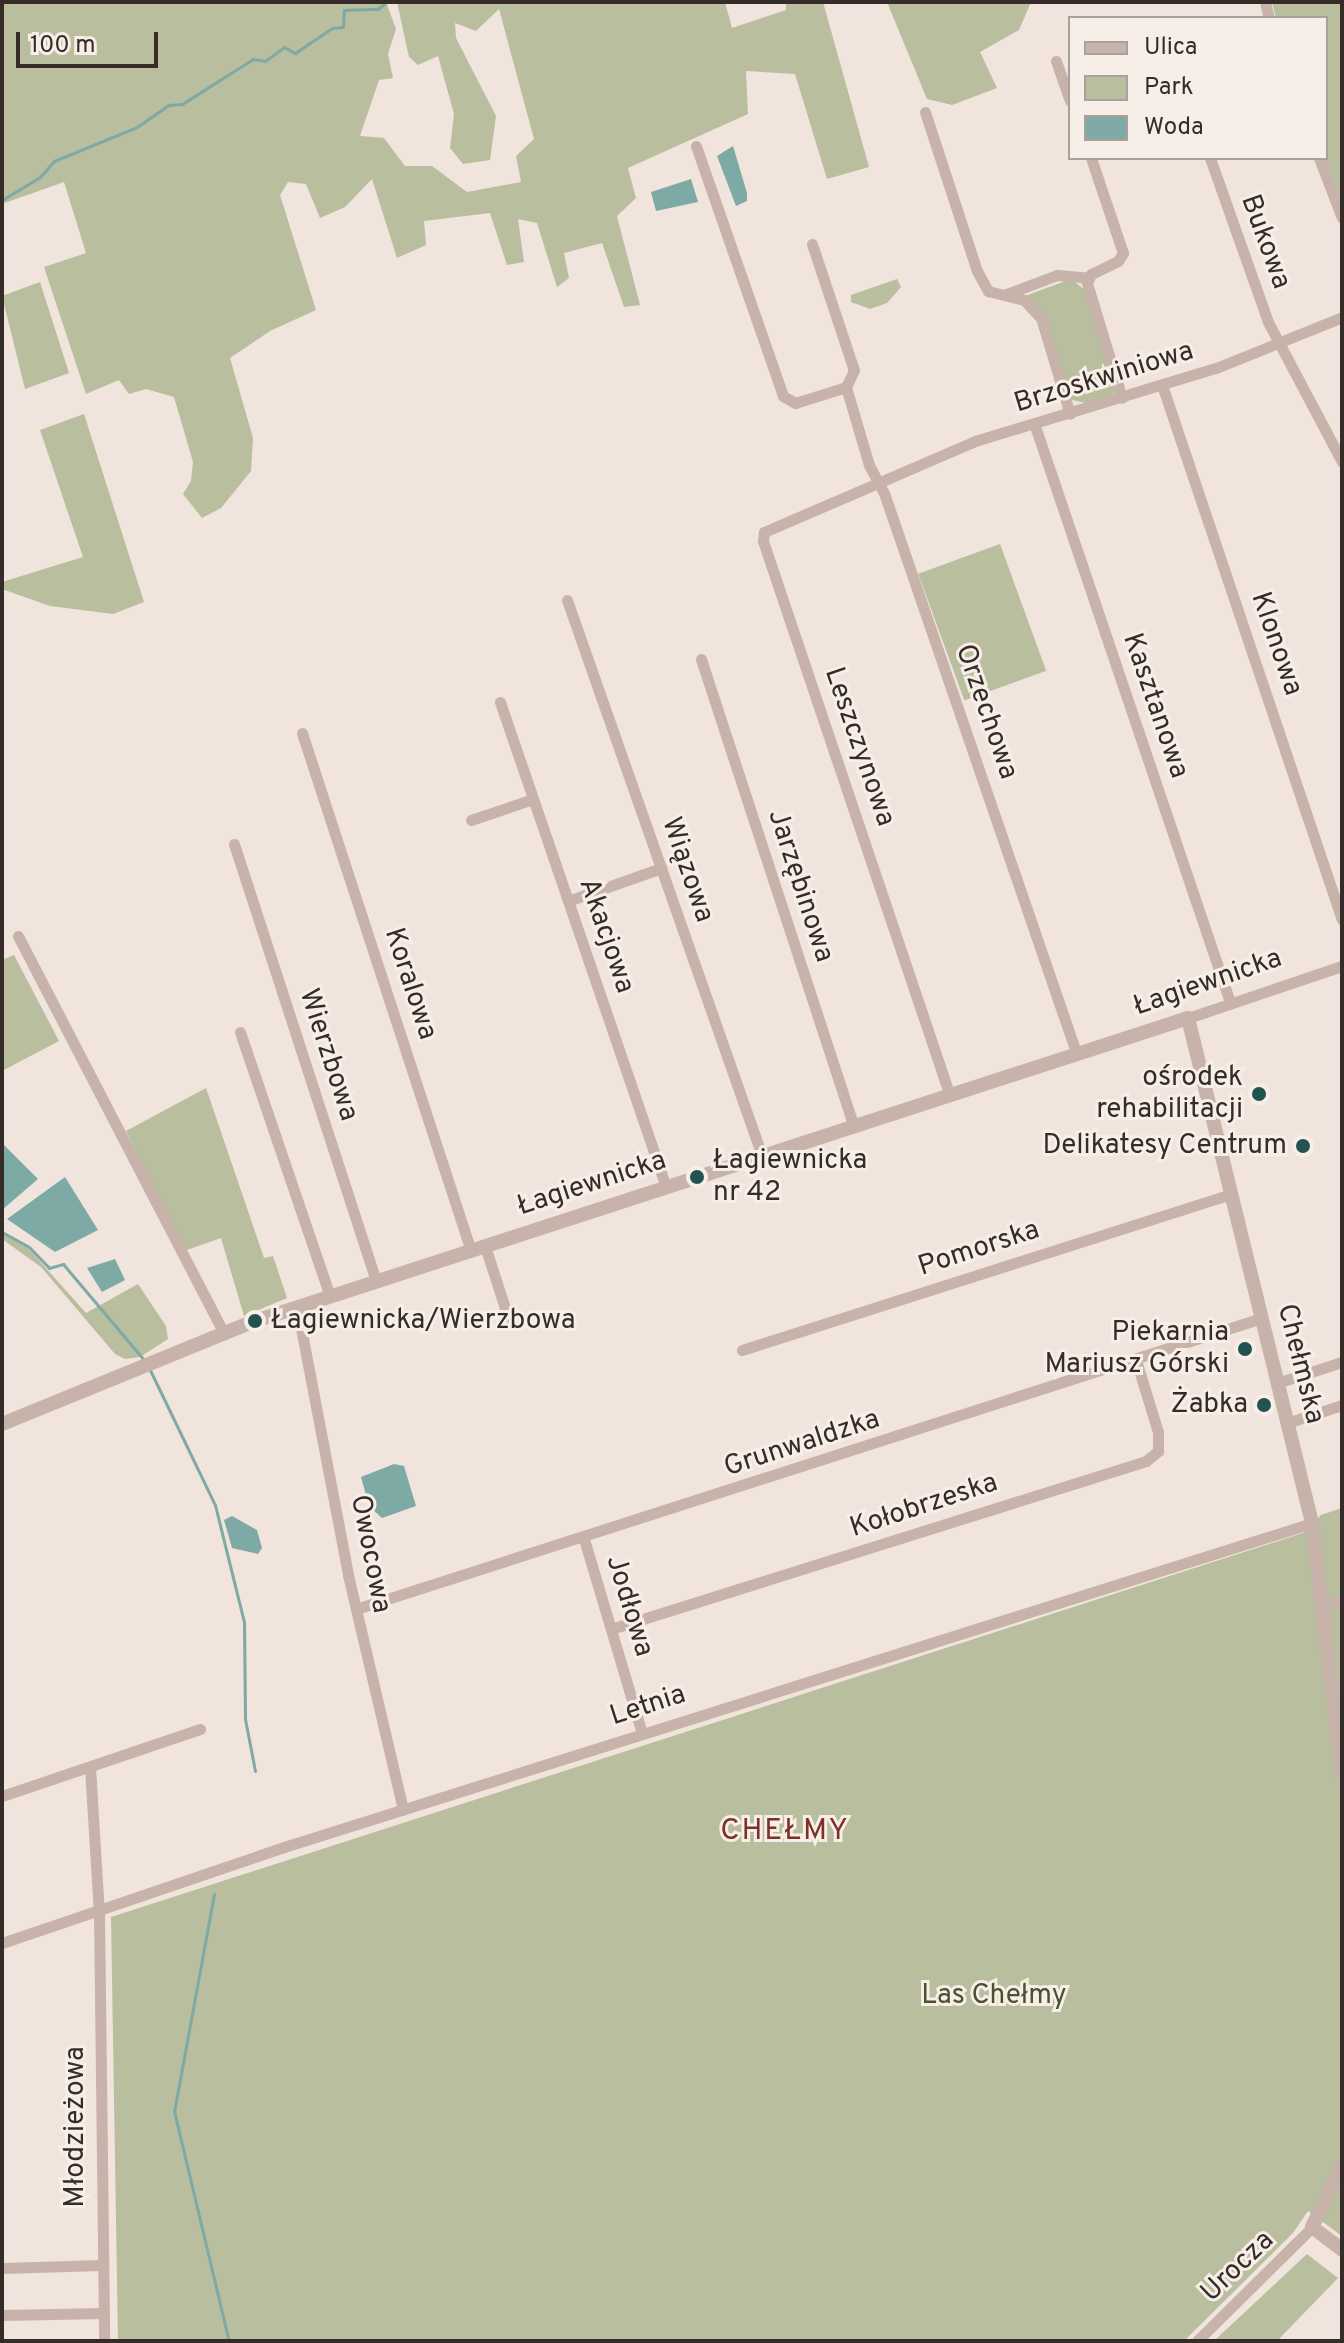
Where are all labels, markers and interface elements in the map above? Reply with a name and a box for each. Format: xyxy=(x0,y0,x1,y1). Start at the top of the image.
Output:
scale bar xyxy=(20,16,162,66)
legend xyxy=(1068,16,1328,160)
text: 100 m xyxy=(30,31,96,61)
text: Ulica xyxy=(1144,33,1197,63)
text: Park xyxy=(1144,73,1194,103)
text: Woda xyxy=(1144,113,1204,143)
street label: Bukowa xyxy=(1232,190,1298,294)
street label: Brzoskwiniowa xyxy=(1010,335,1198,421)
street label: Klonowa xyxy=(1243,588,1309,700)
street label: Kasztanowa xyxy=(1115,629,1195,783)
street label: Orzechowa xyxy=(947,640,1025,784)
street label: Leszczynowa xyxy=(816,663,902,831)
street label: Jarzębinowa xyxy=(759,805,841,967)
street label: Wiązowa xyxy=(653,813,721,927)
street label: Akacjowa xyxy=(571,874,641,998)
street label: Koralowa xyxy=(376,924,444,1044)
street label: Łagiewnicka xyxy=(1130,942,1286,1024)
street label: Wierzbowa xyxy=(291,985,365,1125)
place label: ośrodek rehabilitacji xyxy=(1096,1061,1243,1127)
marker: ośrodek rehabilitacji xyxy=(1250,1085,1268,1103)
place label: Delikatesy Centrum xyxy=(1042,1129,1287,1163)
marker: Delikatesy Centrum xyxy=(1294,1137,1312,1155)
street label: Łagiewnicka xyxy=(513,1144,671,1224)
place label: Łagiewnicka nr 42 xyxy=(713,1144,867,1210)
marker: Łagiewnicka nr 42 xyxy=(688,1168,706,1186)
street label: Pomorska xyxy=(914,1214,1044,1284)
street label: Chełmska xyxy=(1269,1301,1331,1427)
place label: Łagiewnicka/Wierzbowa xyxy=(271,1304,576,1338)
marker: Łagiewnicka/Wierzbowa xyxy=(246,1312,264,1330)
place label: Piekarnia Mariusz Górski xyxy=(1044,1316,1229,1382)
marker: Piekarnia Mariusz Górski xyxy=(1236,1340,1254,1358)
place label: Żabka xyxy=(1170,1388,1248,1422)
marker: Żabka xyxy=(1255,1396,1273,1414)
street label: Grunwaldzka xyxy=(720,1403,884,1485)
street label: Kołobrzeska xyxy=(846,1466,1002,1546)
street label: Owocowa xyxy=(342,1492,398,1616)
street label: Jodłowa xyxy=(598,1551,660,1661)
street label: Letnia xyxy=(606,1678,690,1734)
district label: CHEŁMY xyxy=(720,1814,850,1850)
park label: Las Chełmy xyxy=(921,1979,1067,2013)
street label: Młodzieżowa xyxy=(59,2046,93,2208)
street label: Urocza xyxy=(1195,2224,1281,2310)

